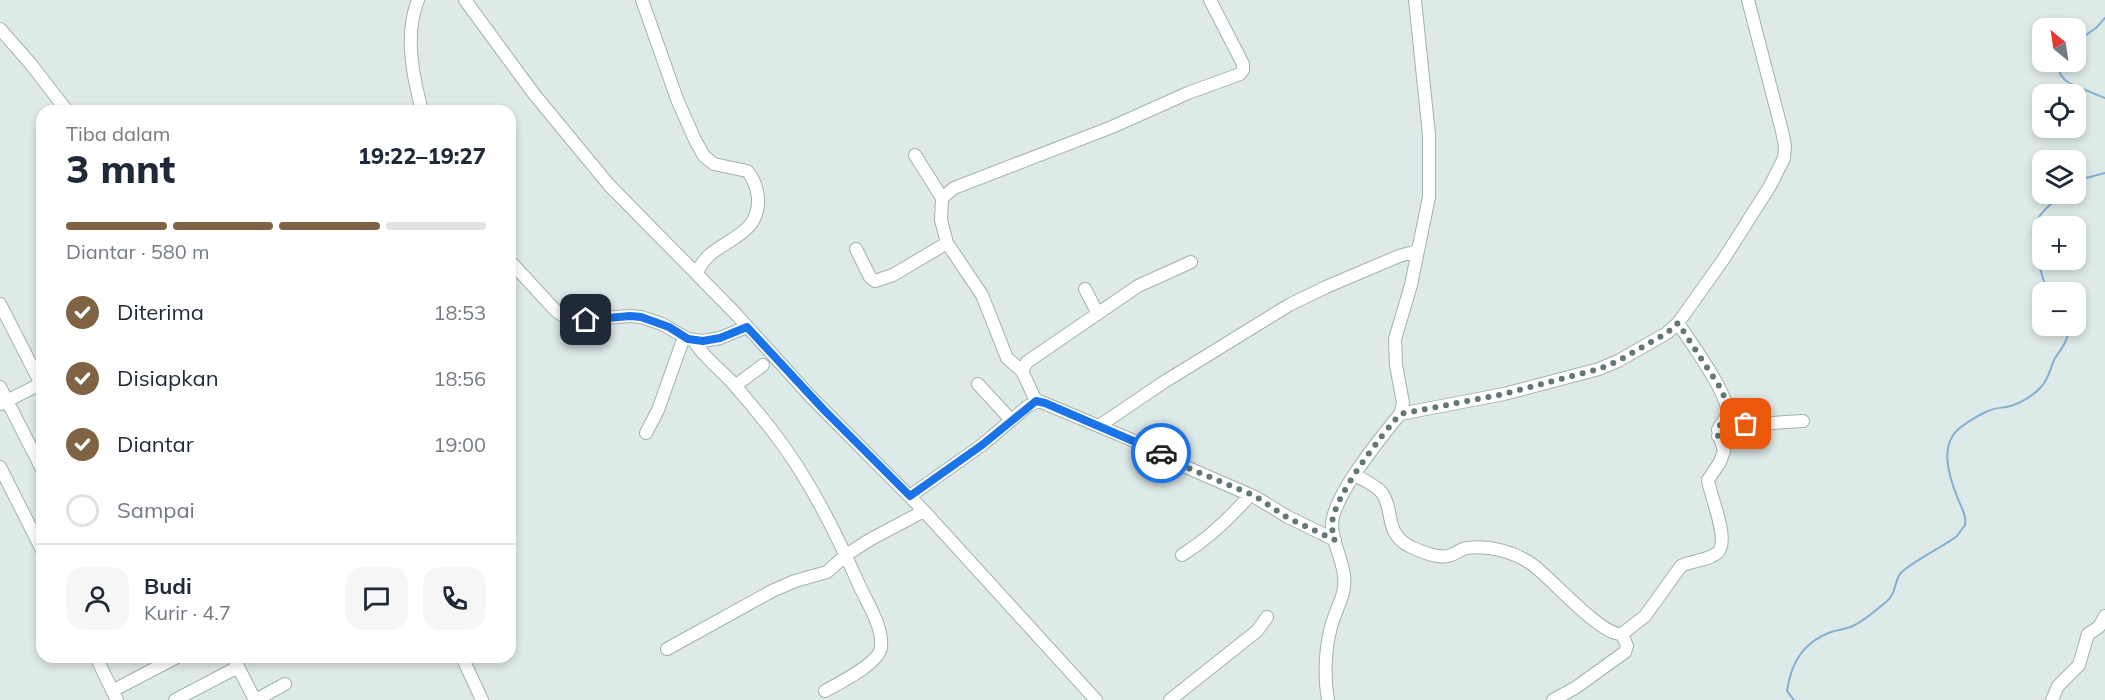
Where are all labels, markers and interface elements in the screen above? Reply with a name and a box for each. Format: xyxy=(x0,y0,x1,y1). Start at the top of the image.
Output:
north arrow xyxy=(2032,18,2086,72)
map controls xyxy=(2032,18,2086,336)
button: locate xyxy=(2032,84,2086,138)
text: Tiba dalam xyxy=(66,121,170,146)
text: 19:22–19:27 xyxy=(358,142,486,170)
text: 3 mnt xyxy=(66,144,175,193)
button: layers xyxy=(2032,150,2086,204)
button: + xyxy=(2032,216,2086,270)
text: Diantar · 580 m xyxy=(66,239,210,264)
button: − xyxy=(2032,282,2086,336)
pin xyxy=(560,294,611,345)
icon: check xyxy=(66,296,99,329)
text: Diterima xyxy=(117,298,204,326)
text: 18:53 xyxy=(433,300,486,325)
icon: home xyxy=(569,303,602,336)
icon: check xyxy=(66,362,99,395)
text: Disiapkan xyxy=(117,364,219,392)
text: 18:56 xyxy=(433,366,486,391)
pin xyxy=(1720,398,1771,449)
icon: bag xyxy=(1729,407,1762,440)
courier xyxy=(1131,423,1191,483)
icon: check xyxy=(66,428,99,461)
text: Diantar xyxy=(117,430,194,458)
text: 19:00 xyxy=(433,432,486,457)
icon: car xyxy=(1145,437,1178,470)
text: Sampai xyxy=(117,496,195,524)
button: person xyxy=(66,567,129,630)
button: chat xyxy=(345,567,408,630)
button: phone xyxy=(423,567,486,630)
text: Budi xyxy=(144,572,192,600)
text: Kurir · 4.7 xyxy=(144,600,231,625)

